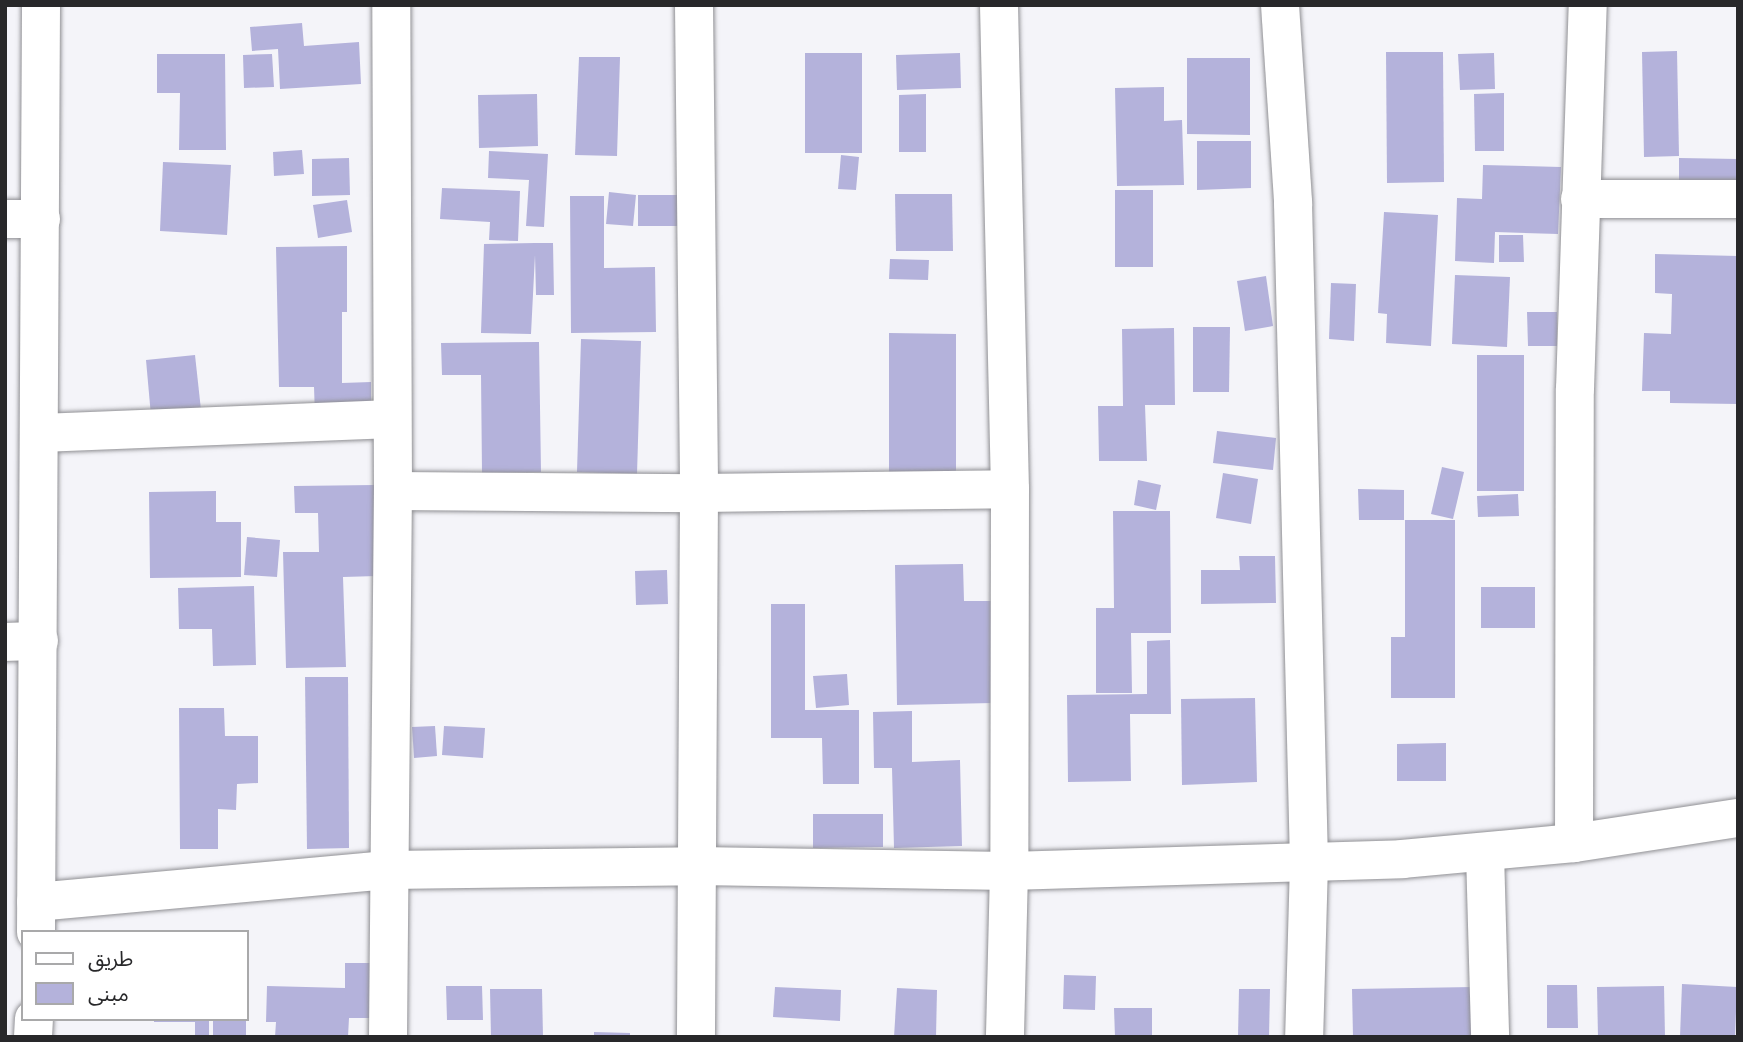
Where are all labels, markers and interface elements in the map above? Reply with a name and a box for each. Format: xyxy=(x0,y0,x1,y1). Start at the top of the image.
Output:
legend xyxy=(21,930,248,1021)
text: طريق xyxy=(88,944,133,974)
text: مبنى xyxy=(88,979,129,1009)

